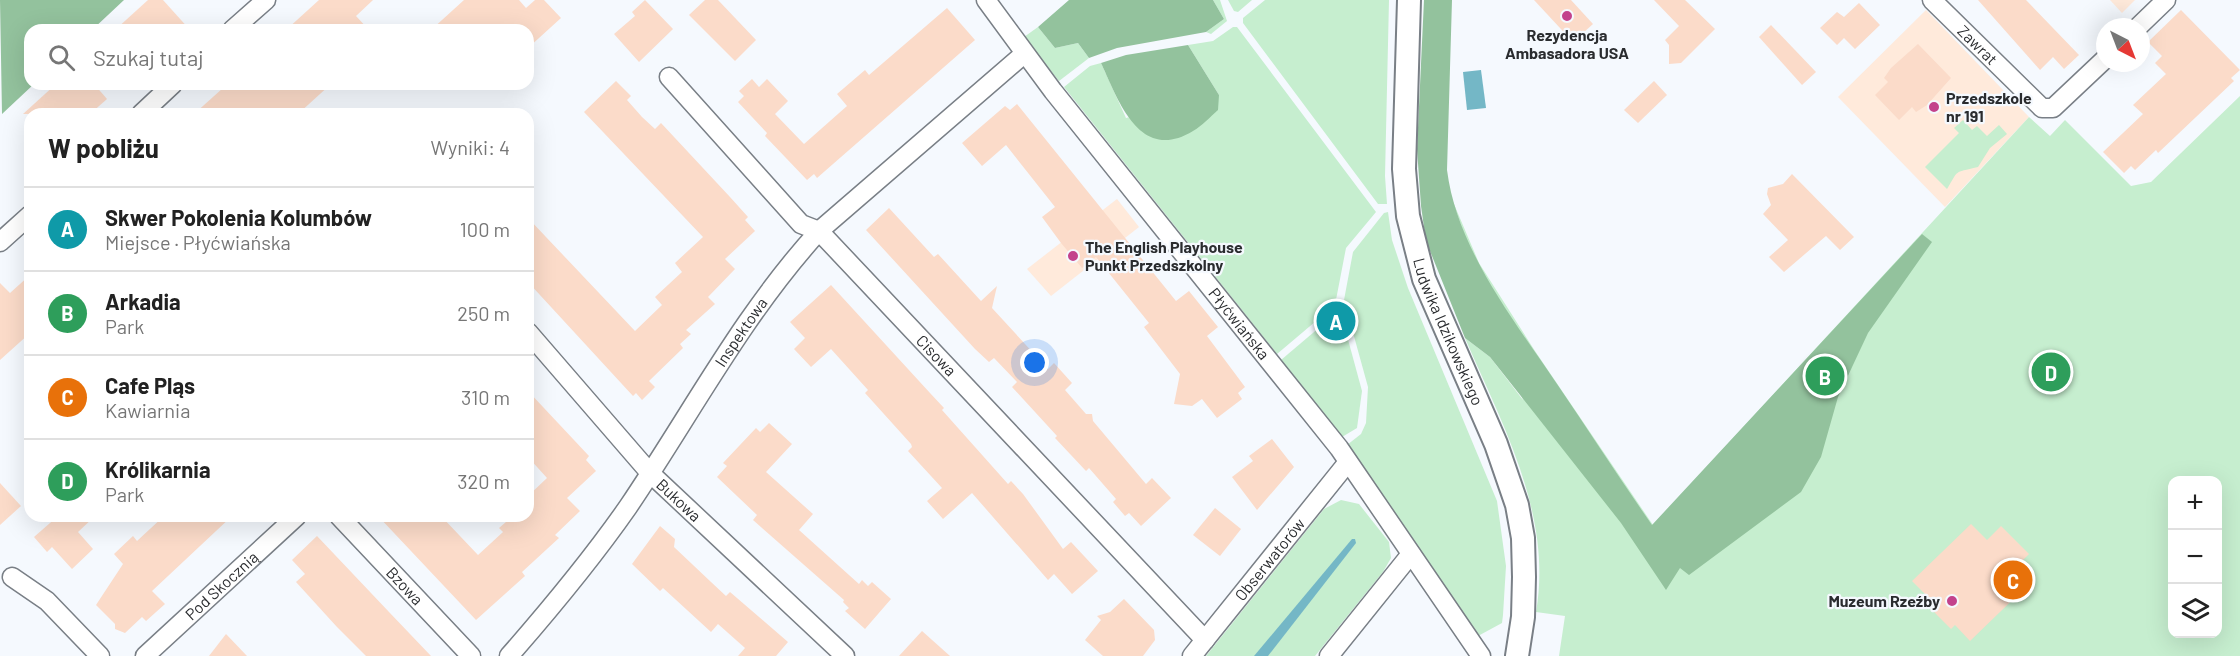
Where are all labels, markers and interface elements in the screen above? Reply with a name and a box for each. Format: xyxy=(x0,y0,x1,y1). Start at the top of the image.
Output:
marker: Rezydencja Ambasadora USA xyxy=(1560,9,1574,23)
north arrow xyxy=(2096,18,2150,72)
street label: Zawrat xyxy=(1954,21,2002,68)
search box xyxy=(24,24,534,90)
place label: Rezydencja Ambasadora USA xyxy=(1505,25,1629,62)
icon: search xyxy=(45,41,78,74)
text: Szukaj tutaj xyxy=(93,44,204,70)
place label: Przedszkole nr 191 xyxy=(1946,88,2032,125)
marker: Przedszkole nr 191 xyxy=(1927,100,1941,114)
text: W pobliżu xyxy=(48,132,159,163)
text: Wyniki: 4 xyxy=(431,135,510,159)
text: Skwer Pokolenia Kolumbów xyxy=(105,204,372,230)
text: A xyxy=(61,217,74,241)
text: 100 m xyxy=(460,217,510,241)
text: Miejsce · Płyćwiańska xyxy=(105,230,291,254)
place label: The English Playhouse Punkt Przedszkolny xyxy=(1085,237,1243,274)
marker: The English Playhouse Punkt Przedszkolny xyxy=(1066,249,1080,263)
street label: Ludwika Idzikowskiego xyxy=(1410,256,1488,408)
street label: Płyćwiańska xyxy=(1205,284,1274,363)
text: Arkadia xyxy=(105,288,181,314)
street label: Inspektowa xyxy=(710,294,771,370)
pin: A xyxy=(1316,298,1356,344)
text: B xyxy=(61,301,74,325)
text: 250 m xyxy=(457,301,510,325)
text: Park xyxy=(105,314,144,338)
street label: Cisowa xyxy=(913,331,961,380)
your location xyxy=(1020,348,1049,377)
pin: D xyxy=(2032,350,2070,394)
pin: B xyxy=(1806,354,1844,398)
text: Cafe Pląs xyxy=(105,372,195,398)
text: C xyxy=(61,385,74,409)
text: 310 m xyxy=(461,385,510,409)
text: Kawiarnia xyxy=(105,398,190,422)
text: Królikarnia xyxy=(105,456,211,482)
text: D xyxy=(61,469,74,493)
text: 320 m xyxy=(457,469,510,493)
street label: Bukowa xyxy=(653,474,705,525)
map controls xyxy=(2168,476,2222,638)
button: + xyxy=(2168,476,2222,530)
text: Park xyxy=(105,482,144,506)
street label: Obserwatorów xyxy=(1230,514,1309,604)
button: − xyxy=(2168,530,2222,584)
street label: Pod Skocznią xyxy=(181,547,261,623)
pin: C xyxy=(1994,558,2032,602)
street label: Bzowa xyxy=(383,563,428,608)
button: layers xyxy=(2168,584,2222,638)
place label: Muzeum Rzeźby xyxy=(1828,591,1940,610)
marker: Muzeum Rzeźby xyxy=(1945,594,1959,608)

